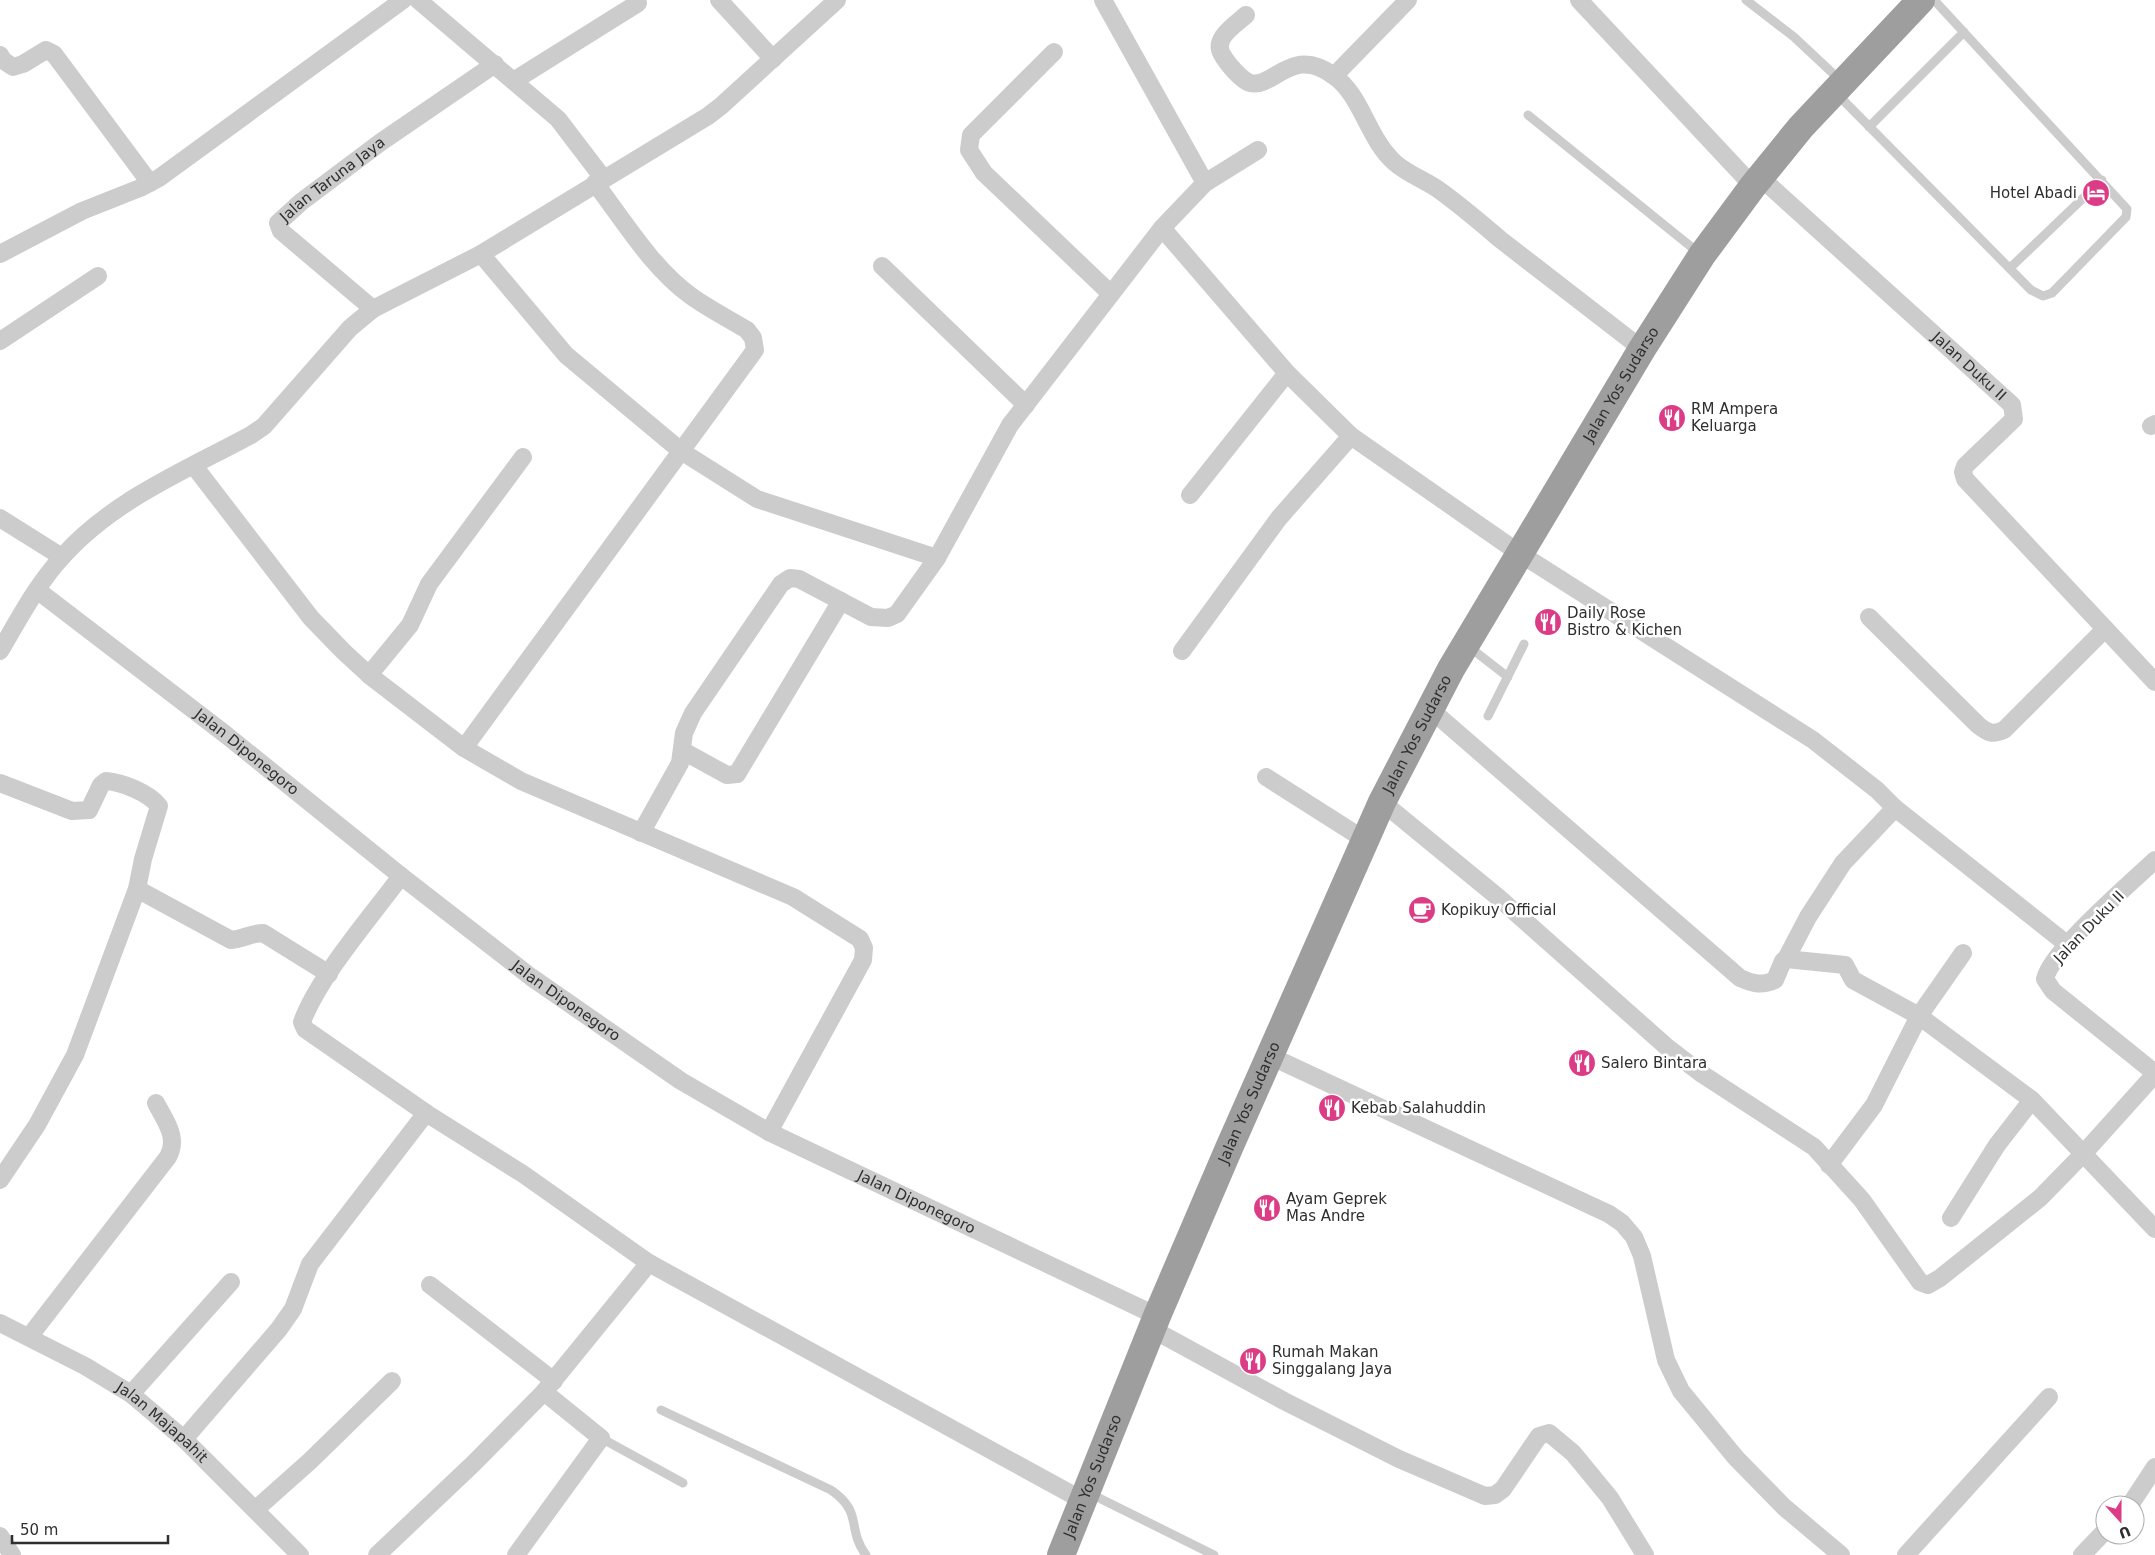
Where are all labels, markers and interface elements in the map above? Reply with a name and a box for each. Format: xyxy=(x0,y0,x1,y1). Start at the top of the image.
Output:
street label: Jalan Taruna Jaya xyxy=(275,133,389,226)
hotel icon: Hotel Abadi xyxy=(2081,178,2111,208)
place label: Hotel Abadi xyxy=(1990,184,2077,202)
street label: Jalan Yos Sudarso xyxy=(1579,324,1663,446)
street label: Jalan Duku II xyxy=(1928,327,2010,404)
place label: RM Ampera Keluarga xyxy=(1691,400,1778,435)
restaurant icon: RM Ampera Keluarga xyxy=(1657,403,1687,433)
place label: Daily Rose Bistro & Kichen xyxy=(1567,604,1682,639)
restaurant icon: Daily Rose Bistro & Kichen xyxy=(1533,607,1563,637)
street label: Jalan Yos Sudarso xyxy=(1378,672,1455,798)
street label: Jalan Diponegoro xyxy=(190,704,303,799)
street label: Jalan Duku II xyxy=(2049,887,2128,968)
cafe icon: Kopikuy Official xyxy=(1407,895,1437,925)
place label: Kopikuy Official xyxy=(1441,901,1556,919)
street label: Jalan Diponegoro xyxy=(508,956,624,1045)
street label: Jalan Yos Sudarso xyxy=(1214,1039,1284,1167)
restaurant icon: Salero Bintara xyxy=(1567,1048,1597,1078)
place label: Salero Bintara xyxy=(1601,1054,1707,1072)
restaurant icon: Kebab Salahuddin xyxy=(1317,1093,1347,1123)
place label: Kebab Salahuddin xyxy=(1351,1099,1486,1117)
street label: Jalan Diponegoro xyxy=(854,1166,978,1238)
place label: Ayam Geprek Mas Andre xyxy=(1286,1190,1387,1225)
restaurant icon: Ayam Geprek Mas Andre xyxy=(1252,1193,1282,1223)
place label: Rumah Makan Singgalang Jaya xyxy=(1272,1343,1392,1378)
restaurant icon: Rumah Makan Singgalang Jaya xyxy=(1238,1346,1268,1376)
street label: Jalan Majapahit xyxy=(112,1378,212,1467)
street label: Jalan Yos Sudarso xyxy=(1059,1412,1125,1541)
north arrow xyxy=(2095,1495,2145,1545)
scale bar xyxy=(12,1512,169,1544)
text: 50 m xyxy=(20,1521,58,1539)
text: U xyxy=(2116,1523,2133,1542)

